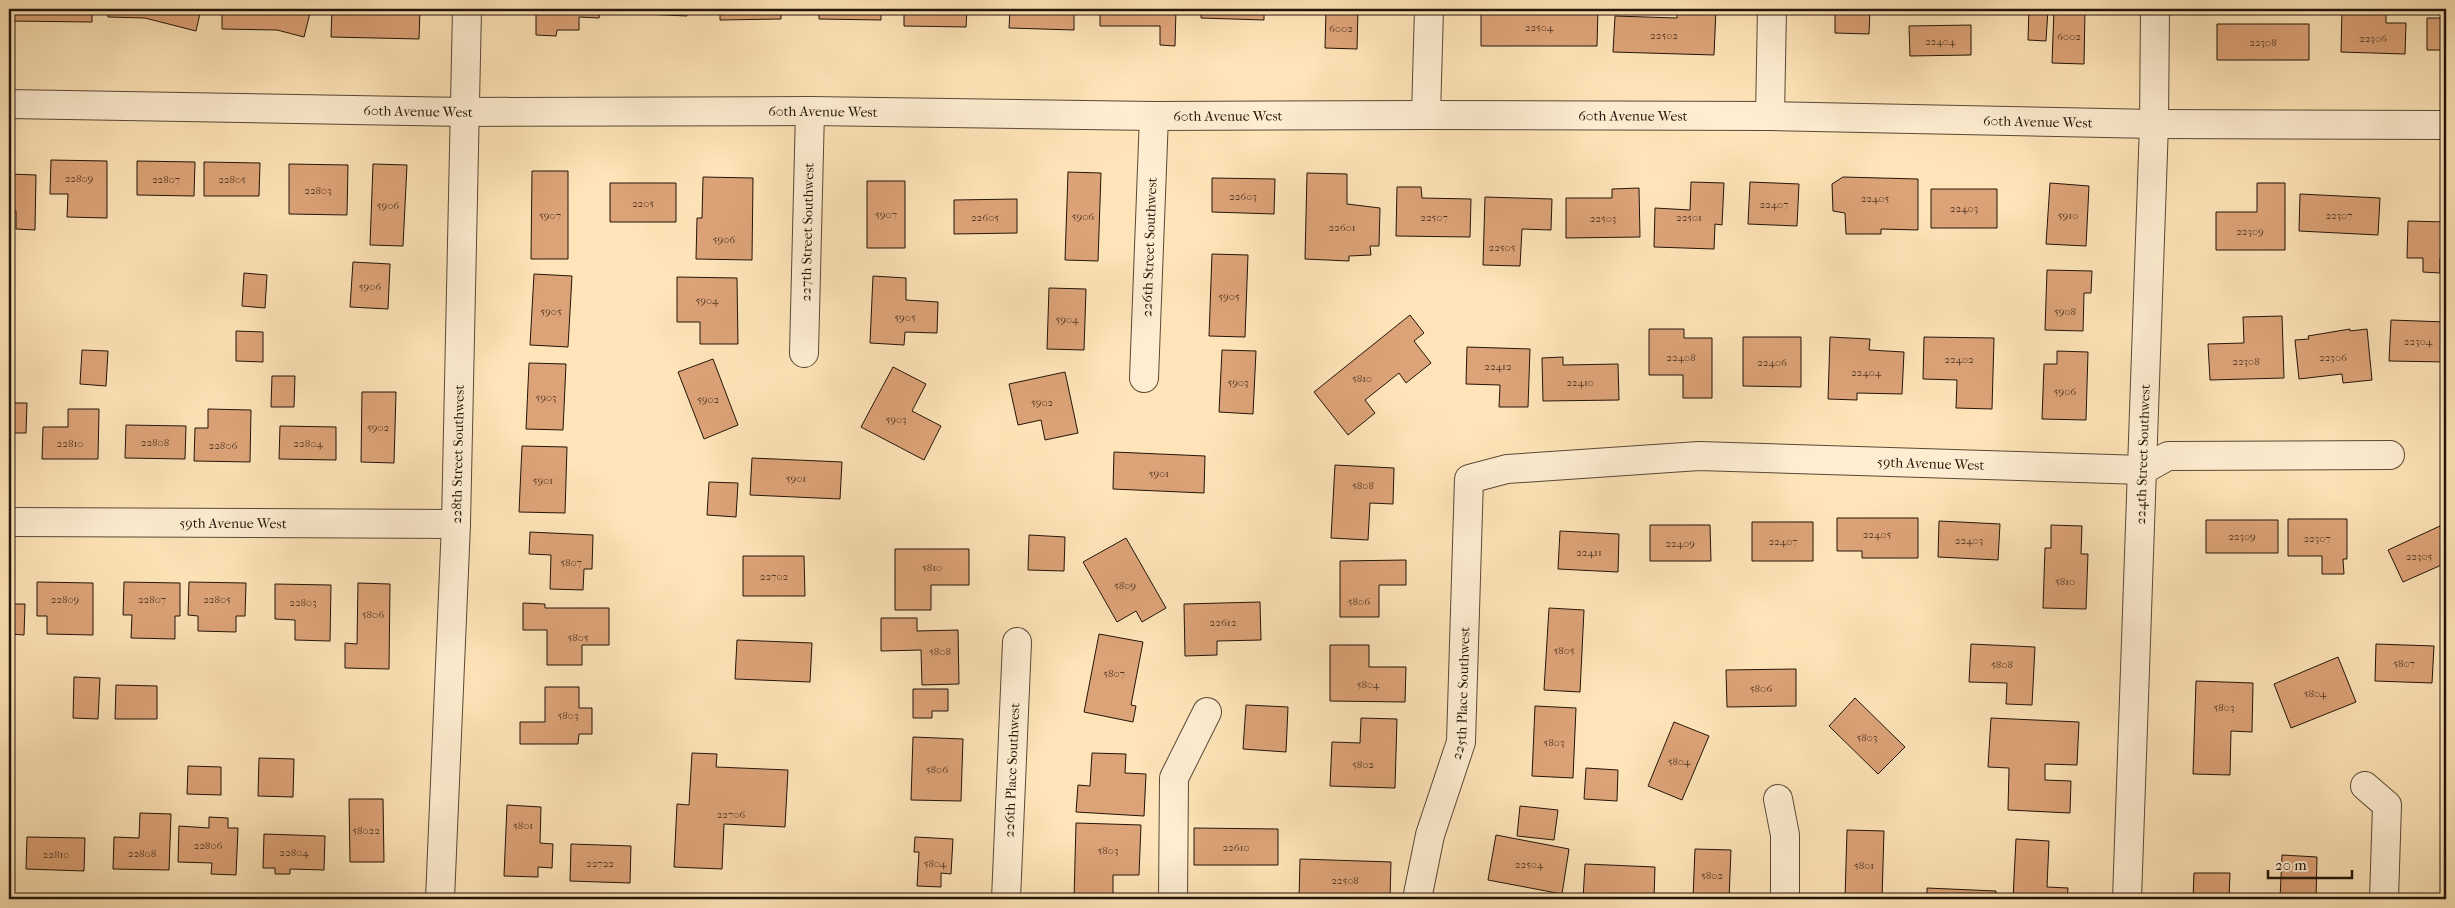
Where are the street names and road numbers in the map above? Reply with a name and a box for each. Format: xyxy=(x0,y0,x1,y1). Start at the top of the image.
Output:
street label: 60th Avenue West xyxy=(363,102,473,121)
street label: 60th Avenue West xyxy=(768,103,878,121)
street label: 60th Avenue West xyxy=(1578,107,1688,125)
street label: 60th Avenue West xyxy=(1173,108,1283,125)
street label: 60th Avenue West xyxy=(1983,112,2093,132)
street label: 227th Street Southwest xyxy=(797,162,818,302)
street label: 226th Street Southwest xyxy=(1138,177,1161,317)
street label: 224th Street Southwest xyxy=(2132,384,2154,525)
street label: 228th Street Southwest xyxy=(448,385,468,524)
street label: 59th Avenue West xyxy=(1877,454,1985,474)
street label: 59th Avenue West xyxy=(179,515,287,532)
street label: 225th Place Southwest xyxy=(1448,627,1474,762)
street label: 226th Place Southwest xyxy=(1001,702,1023,838)

